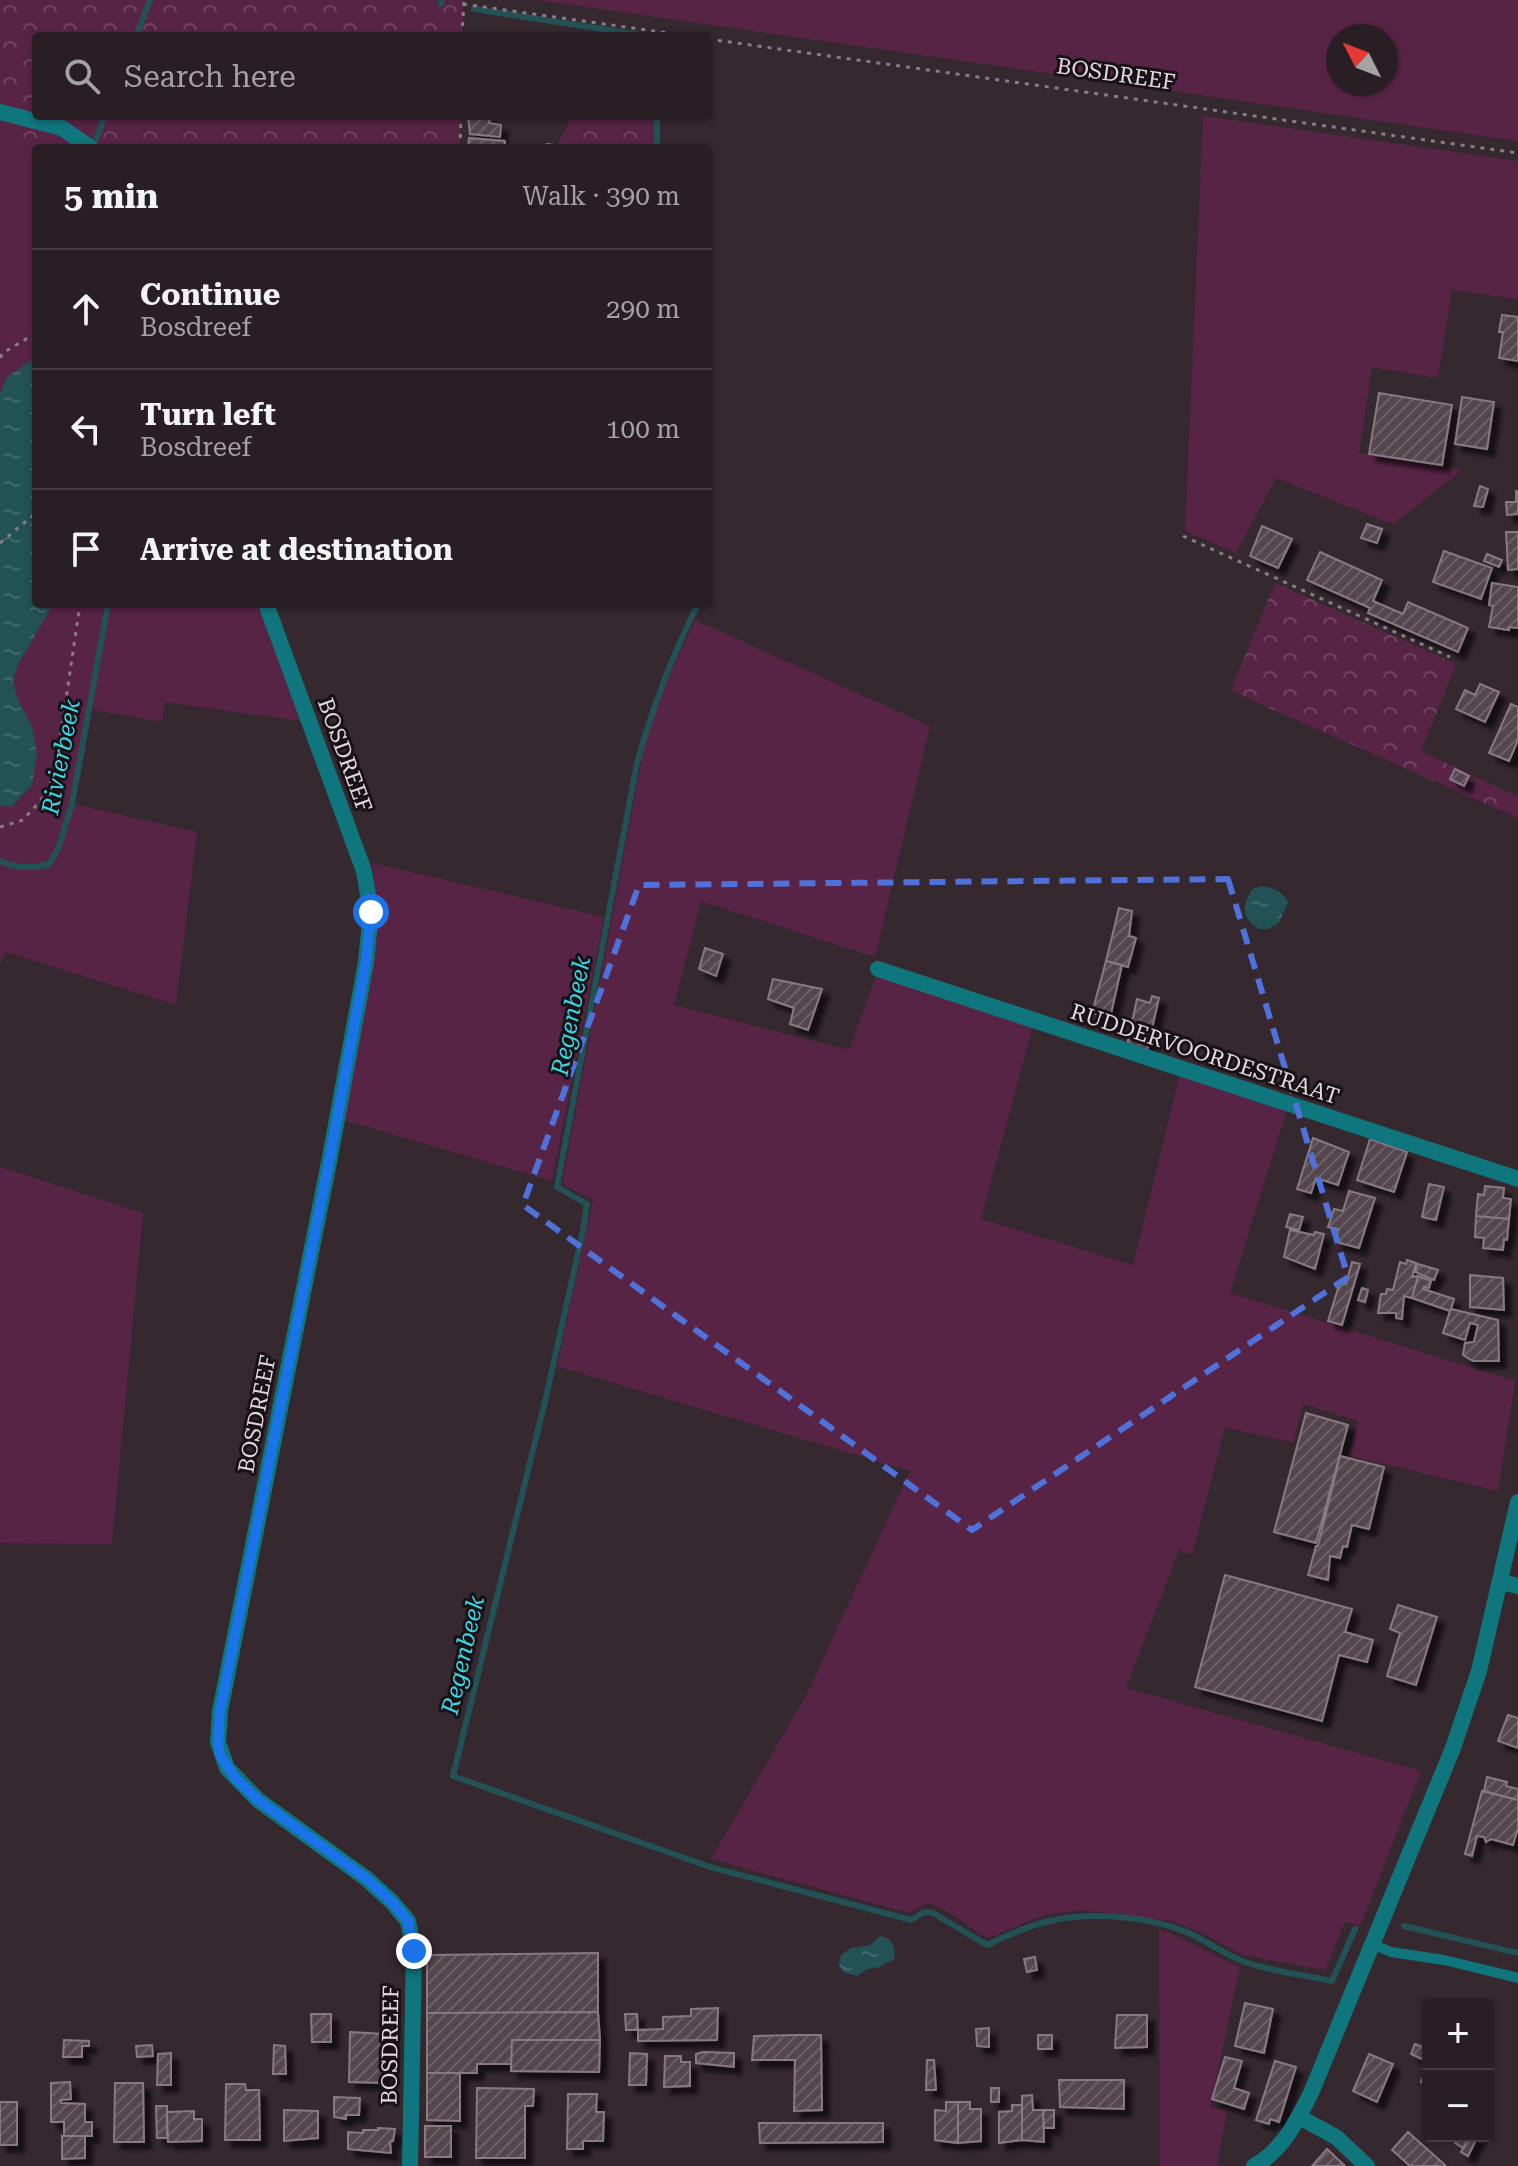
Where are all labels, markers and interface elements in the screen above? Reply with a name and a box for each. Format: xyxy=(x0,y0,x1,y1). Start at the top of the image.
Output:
north arrow xyxy=(1326,24,1398,96)
search box xyxy=(32,32,712,120)
street label: BOSDREEF xyxy=(1055,53,1177,95)
icon: search xyxy=(60,54,104,98)
text: Search here xyxy=(124,59,296,94)
text: 5 min xyxy=(64,176,159,216)
text: Walk · 390 m xyxy=(522,181,680,211)
text: Continue xyxy=(140,277,280,312)
icon: ahead xyxy=(64,287,108,331)
text: 290 m xyxy=(606,294,680,324)
text: Bosdreef xyxy=(140,312,251,342)
text: Turn left xyxy=(140,397,276,432)
icon: left xyxy=(64,407,108,451)
text: 100 m xyxy=(606,414,680,444)
text: Bosdreef xyxy=(140,432,251,462)
icon: arrive xyxy=(64,527,108,571)
text: Arrive at destination xyxy=(140,532,453,567)
street label: BOSDREEF xyxy=(313,695,377,815)
water label: Rivierbeek xyxy=(36,697,86,818)
route start xyxy=(353,894,389,930)
water label: Regenbeek xyxy=(546,954,596,1079)
street label: RUDDERVOORDESTRAAT xyxy=(1068,999,1342,1109)
street label: BOSDREEF xyxy=(233,1353,281,1475)
water label: Regenbeek xyxy=(436,1593,490,1718)
route end xyxy=(396,1933,432,1969)
street label: BOSDREEF xyxy=(376,1985,404,2105)
map controls xyxy=(1422,1998,1494,2142)
button: + xyxy=(1422,1998,1494,2070)
button: − xyxy=(1422,2070,1494,2142)

